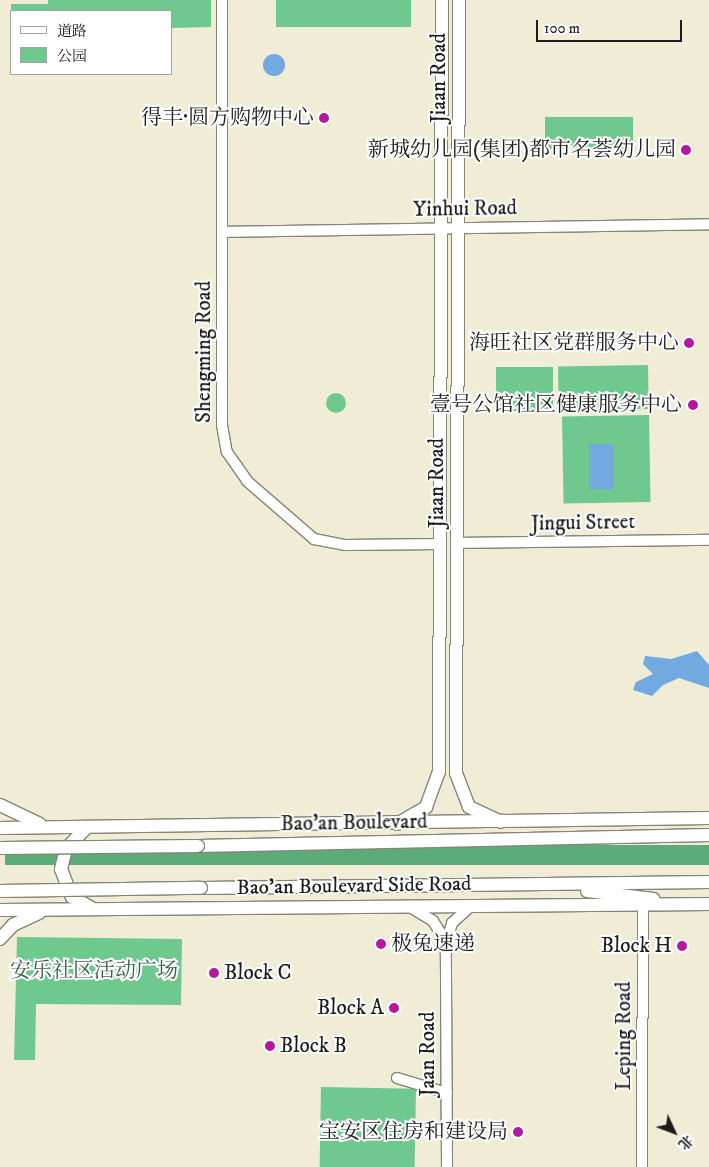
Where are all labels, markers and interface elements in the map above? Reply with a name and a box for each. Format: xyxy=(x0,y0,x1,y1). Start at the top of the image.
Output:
legend xyxy=(10,10,172,75)
scale bar xyxy=(539,10,685,42)
text: 100 m xyxy=(544,19,580,38)
text: 道路 xyxy=(57,22,87,41)
street label: Jiaan Road xyxy=(426,33,452,123)
text: 公园 xyxy=(57,47,87,66)
place label: 得丰·圆方购物中心 xyxy=(141,105,314,131)
marker: 得丰·圆方购物中心 xyxy=(318,112,330,124)
place label: 新城幼儿园(集团)都市名荟幼儿园 xyxy=(368,137,676,163)
marker: 新城幼儿园(集团)都市名荟幼儿园 xyxy=(680,144,692,156)
street label: Yinhui Road xyxy=(413,195,517,223)
street label: Shengming Road xyxy=(191,281,217,423)
place label: 海旺社区党群服务中心 xyxy=(469,330,679,356)
marker: 海旺社区党群服务中心 xyxy=(683,337,695,349)
place label: 壹号公馆社区健康服务中心 xyxy=(430,392,682,418)
marker: 壹号公馆社区健康服务中心 xyxy=(686,398,700,412)
street label: Jiaan Road xyxy=(424,438,450,528)
street label: Jingui Street xyxy=(531,509,635,537)
street label: Bao'an Boulevard xyxy=(280,809,428,837)
street label: Bao'an Boulevard Side Road xyxy=(236,871,472,901)
place label: 极兔速递 xyxy=(391,931,475,957)
place label: Block H xyxy=(601,933,672,959)
marker: 极兔速递 xyxy=(375,938,387,950)
marker: Block H xyxy=(676,940,688,952)
park label: 安乐社区活动广场 xyxy=(10,958,178,984)
place label: Block C xyxy=(224,960,292,986)
marker: Block C xyxy=(208,967,220,979)
street label: Leping Road xyxy=(611,982,637,1090)
place label: Block A xyxy=(317,995,384,1021)
marker: Block A xyxy=(388,1002,400,1014)
street label: Jaan Road xyxy=(415,1012,441,1096)
place label: Block B xyxy=(280,1033,347,1059)
marker: Block B xyxy=(264,1040,276,1052)
north arrow xyxy=(649,1107,699,1157)
place label: 宝安区住房和建设局 xyxy=(319,1119,508,1145)
marker: 宝安区住房和建设局 xyxy=(512,1126,524,1138)
text: 北 xyxy=(674,1131,696,1153)

